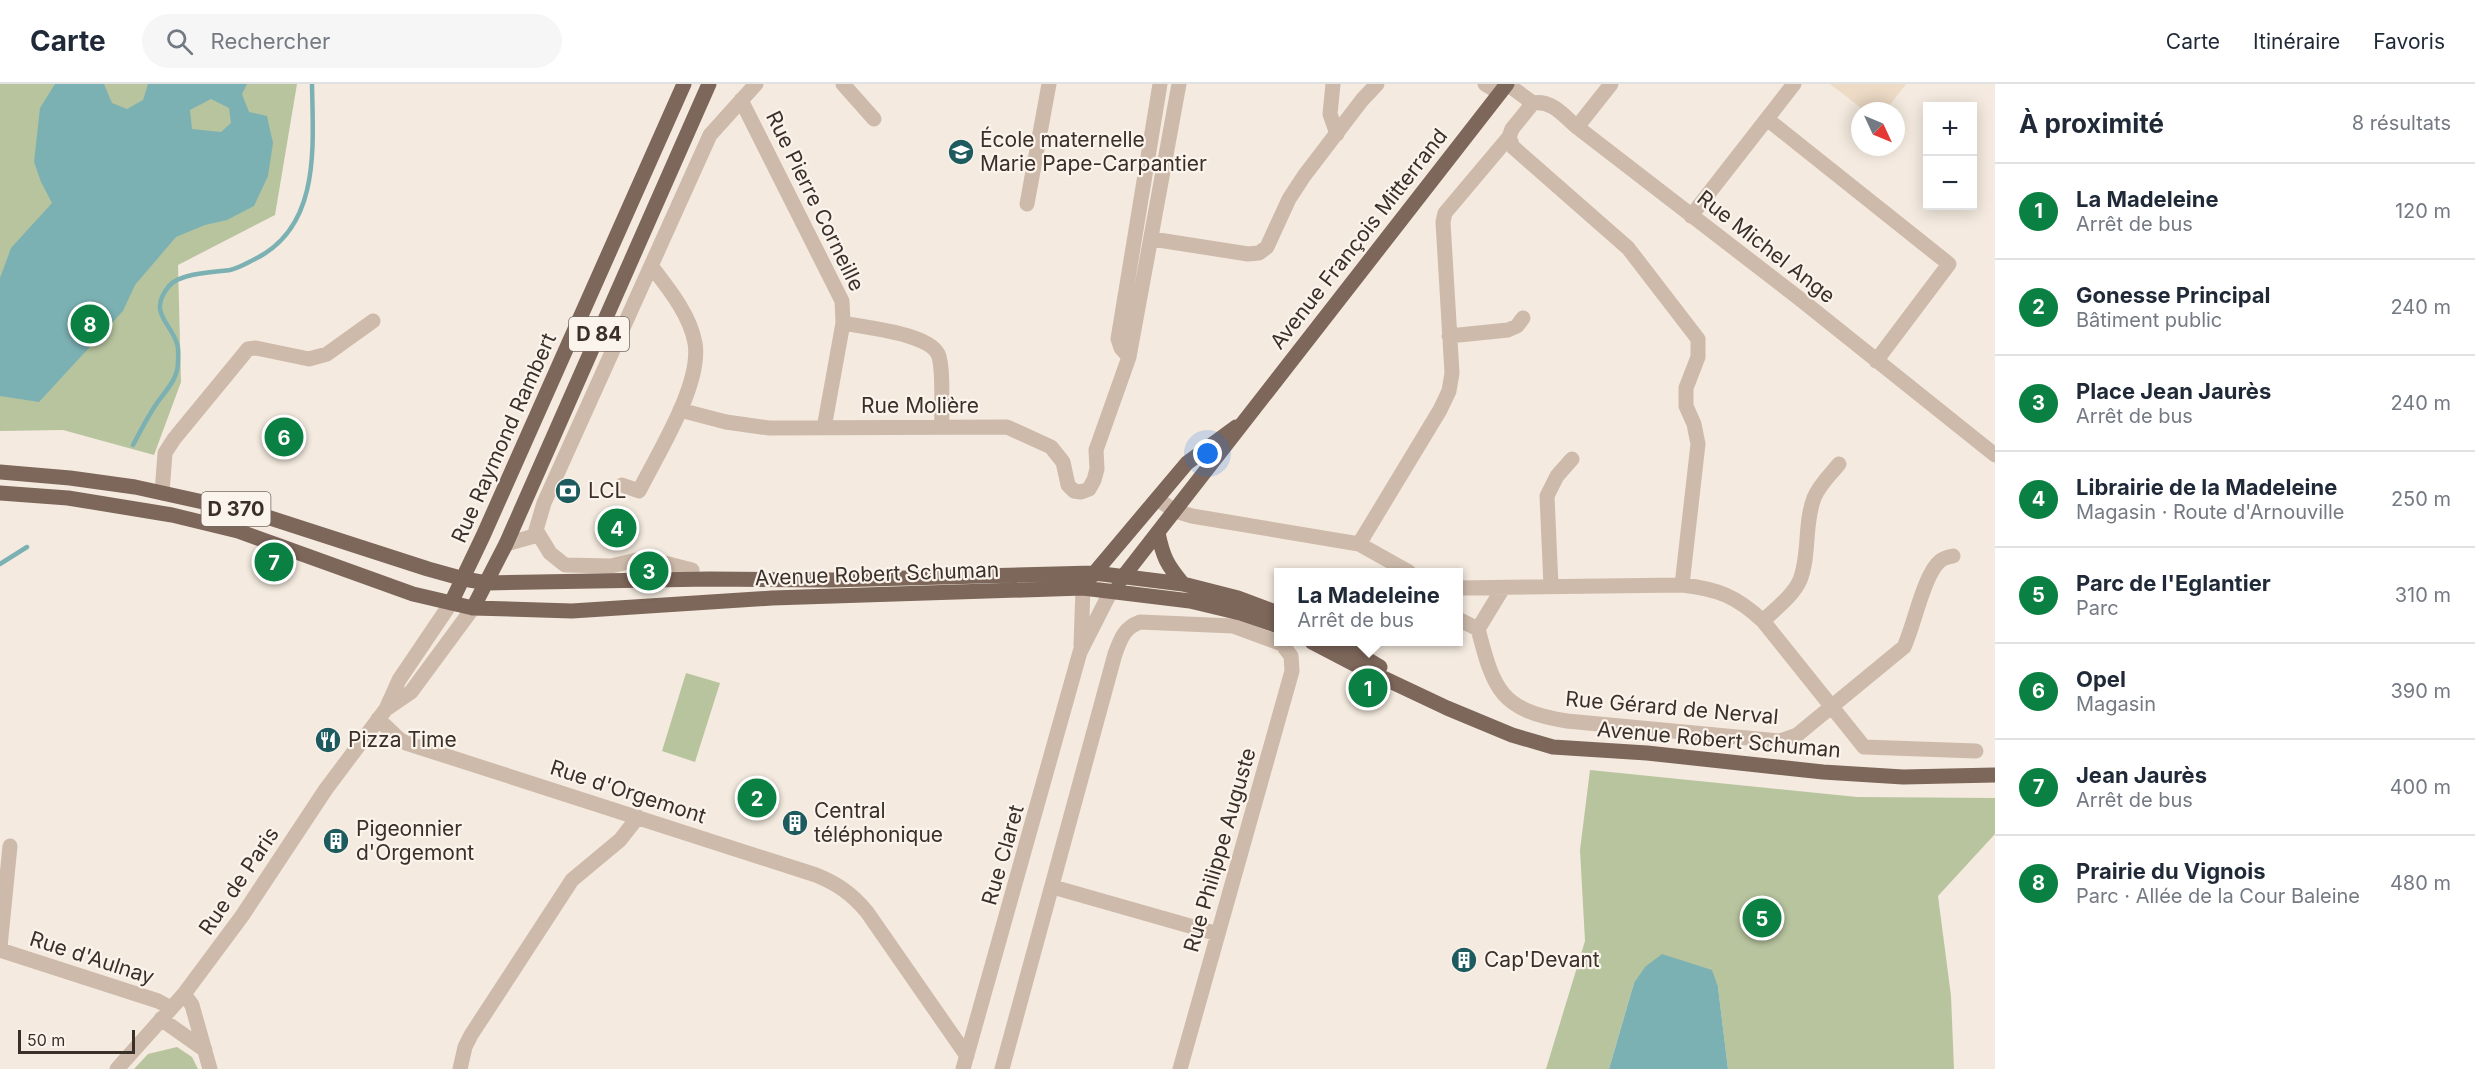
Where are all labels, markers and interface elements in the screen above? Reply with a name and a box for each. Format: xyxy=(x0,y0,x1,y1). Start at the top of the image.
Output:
search box xyxy=(142,14,562,68)
text: Carte xyxy=(30,24,106,58)
icon: search xyxy=(163,25,196,58)
text: Rechercher xyxy=(211,28,330,54)
text: Carte xyxy=(2166,29,2220,54)
text: Itinéraire xyxy=(2253,29,2340,54)
text: Favoris xyxy=(2373,29,2445,54)
north arrow xyxy=(1851,102,1905,156)
map controls xyxy=(1923,102,1977,210)
button: + xyxy=(1923,102,1977,156)
street label: Rue Pierre Corneille xyxy=(761,107,870,295)
text: À proximité xyxy=(2019,108,2164,139)
text: 8 résultats xyxy=(2352,111,2451,135)
street label: Avenue François Mitterrand xyxy=(1265,124,1452,354)
place label: École maternelle Marie Pape-Carpantier xyxy=(980,126,1207,176)
school or university icon: École maternelle Marie Pape-Carpantier xyxy=(946,137,976,167)
button: − xyxy=(1923,156,1977,210)
street label: Rue Michel Ange xyxy=(1692,185,1840,308)
text: La Madeleine xyxy=(2076,186,2219,212)
text: 1 xyxy=(2034,199,2043,223)
text: 120 m xyxy=(2395,199,2451,223)
text: Arrêt de bus xyxy=(2076,212,2193,236)
text: Gonesse Principal xyxy=(2076,282,2271,308)
text: 2 xyxy=(2032,295,2045,319)
text: 240 m xyxy=(2390,295,2451,319)
pin: 8 xyxy=(70,302,110,346)
text: Bâtiment public xyxy=(2076,308,2222,332)
road number: D 84 xyxy=(569,317,629,351)
street label: Rue Raymond Rambert xyxy=(446,329,561,546)
text: Place Jean Jaurès xyxy=(2076,378,2271,404)
text: 3 xyxy=(2032,391,2045,415)
text: 240 m xyxy=(2390,391,2451,415)
street label: Rue Molière xyxy=(861,393,979,418)
text: Arrêt de bus xyxy=(2076,404,2193,428)
pin: 6 xyxy=(264,414,304,460)
your location xyxy=(1193,439,1222,468)
text: Librairie de la Madeleine xyxy=(2076,474,2337,500)
bank icon: LCL xyxy=(553,476,583,506)
place label: LCL xyxy=(588,478,627,503)
text: 4 xyxy=(2032,487,2045,511)
text: 250 m xyxy=(2391,487,2451,511)
road number: D 370 xyxy=(202,492,270,526)
text: Magasin · Route d'Arnouville xyxy=(2076,500,2344,524)
pin: 4 xyxy=(598,506,636,550)
pin: 7 xyxy=(254,540,294,584)
pin: 3 xyxy=(630,548,668,594)
street label: Avenue Robert Schuman xyxy=(754,557,1000,590)
popup xyxy=(1274,568,1463,646)
text: Parc de l'Eglantier xyxy=(2076,570,2271,596)
text: La Madeleine xyxy=(1297,582,1440,608)
text: 5 xyxy=(2032,583,2045,607)
text: 310 m xyxy=(2395,583,2451,607)
text: Parc xyxy=(2076,596,2119,620)
text: Arrêt de bus xyxy=(1297,608,1414,632)
pin: 1 xyxy=(1348,666,1388,710)
text: Opel xyxy=(2076,666,2126,692)
text: 6 xyxy=(2032,679,2045,703)
text: 390 m xyxy=(2390,679,2451,703)
street label: Rue Gérard de Nerval xyxy=(1564,686,1780,729)
text: Magasin xyxy=(2076,692,2156,716)
street label: Avenue Robert Schuman xyxy=(1596,716,1842,763)
restaurant icon: Pizza Time xyxy=(313,725,343,755)
place label: Pizza Time xyxy=(348,727,457,752)
street label: Rue Philippe Auguste xyxy=(1178,745,1261,955)
street label: Rue d'Orgemont xyxy=(547,755,709,829)
text: Jean Jaurès xyxy=(2076,762,2207,788)
text: 7 xyxy=(2033,775,2044,799)
text: 400 m xyxy=(2390,775,2451,799)
pin: 2 xyxy=(738,776,777,820)
text: Arrêt de bus xyxy=(2076,788,2193,812)
place label: Central téléphonique xyxy=(814,798,943,847)
street label: Rue Claret xyxy=(976,802,1029,908)
building icon: Central téléphonique xyxy=(780,808,810,838)
place label: Pigeonnier d'Orgemont xyxy=(356,816,474,865)
street label: Rue de Paris xyxy=(193,822,284,939)
building icon: Pigeonnier d'Orgemont xyxy=(321,826,351,856)
text: Prairie du Vignois xyxy=(2076,858,2266,884)
text: 8 xyxy=(2032,871,2045,895)
text: 480 m xyxy=(2390,871,2451,895)
text: Parc · Allée de la Cour Baleine xyxy=(2076,884,2360,908)
pin: 5 xyxy=(1742,896,1782,940)
street label: Rue d'Aulnay xyxy=(27,926,158,989)
building icon: Cap'Devant xyxy=(1449,945,1479,975)
place label: Cap'Devant xyxy=(1484,947,1600,972)
scale bar xyxy=(18,1027,135,1054)
text: 50 m xyxy=(27,1030,65,1050)

